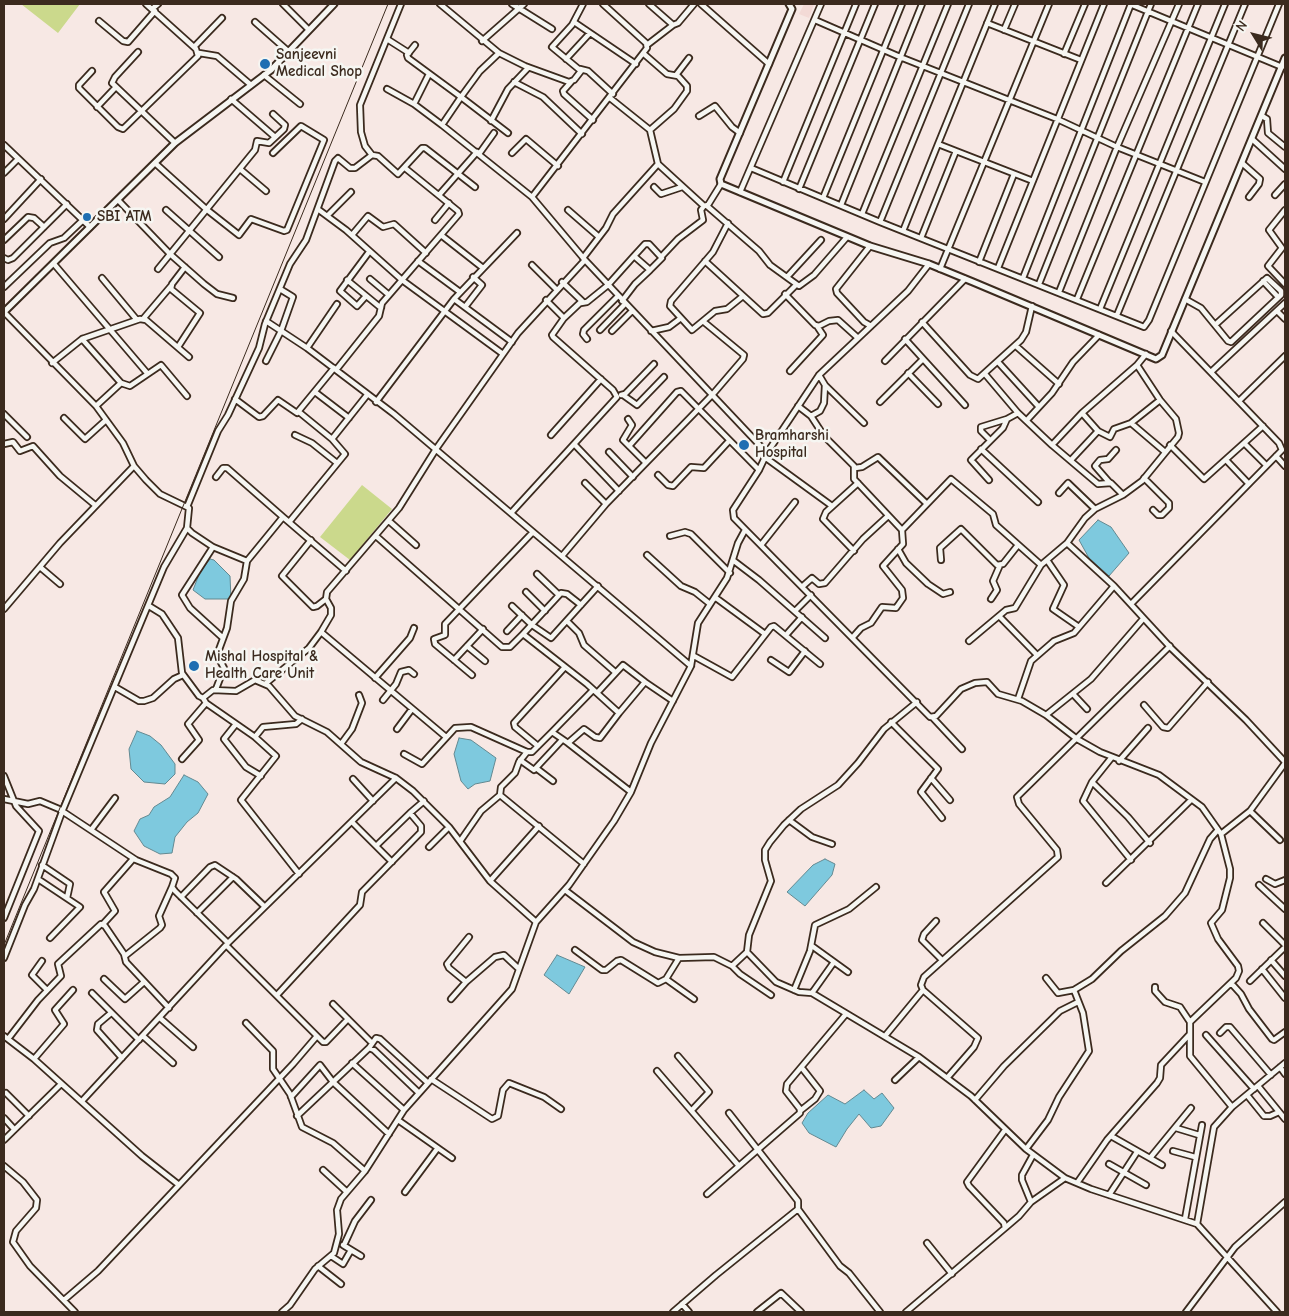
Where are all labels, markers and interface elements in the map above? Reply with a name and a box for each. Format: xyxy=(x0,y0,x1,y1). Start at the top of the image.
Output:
north arrow xyxy=(1229,10,1279,60)
text: N xyxy=(1232,17,1251,35)
place label: Sanjeevni Medical Shop xyxy=(276,46,362,81)
marker: Sanjeevni Medical Shop xyxy=(258,57,272,71)
place label: SBI ATM xyxy=(97,208,152,226)
marker: SBI ATM xyxy=(81,211,93,223)
place label: Bramharshi Hospital xyxy=(755,427,829,462)
marker: Bramharshi Hospital xyxy=(737,438,751,452)
place label: Mishal Hospital & Health Care Unit xyxy=(205,648,318,683)
marker: Mishal Hospital & Health Care Unit xyxy=(187,659,201,673)

